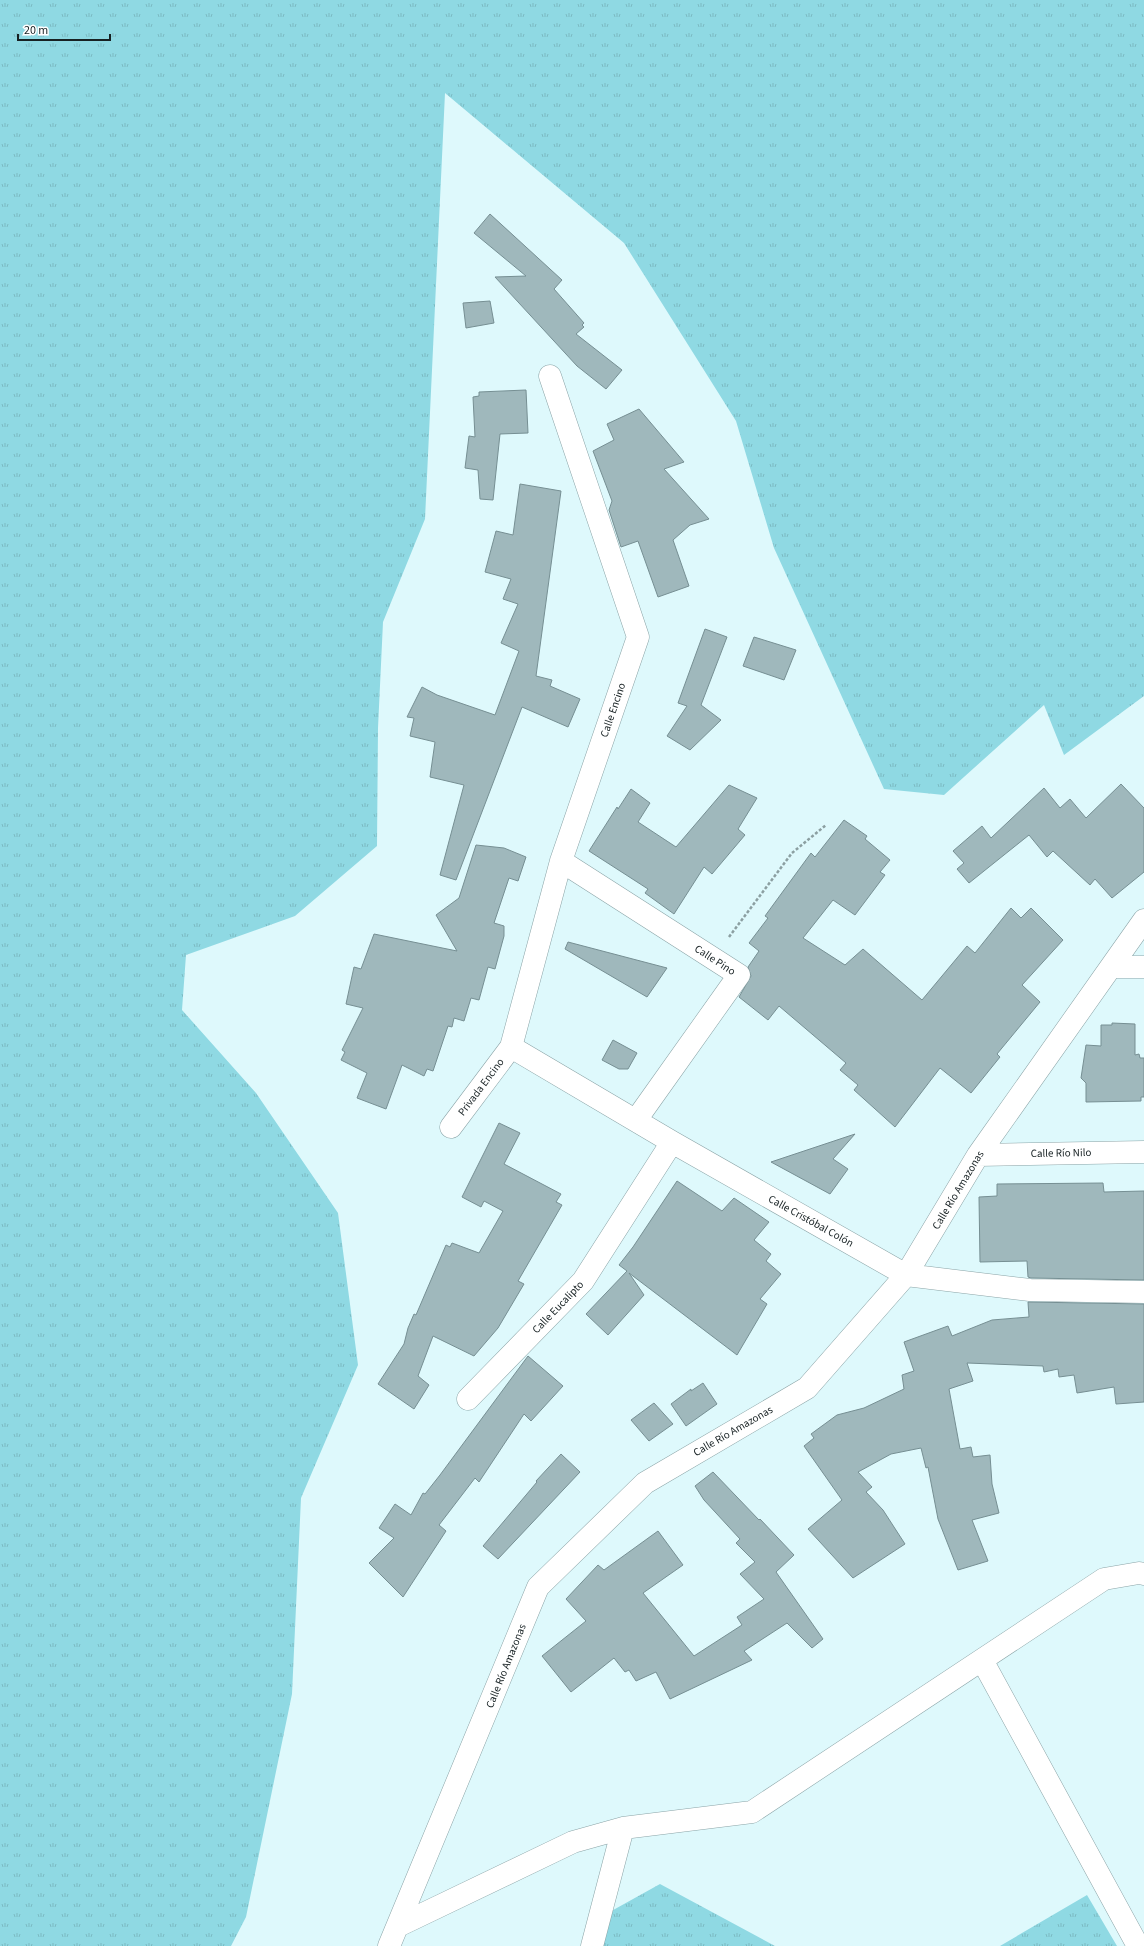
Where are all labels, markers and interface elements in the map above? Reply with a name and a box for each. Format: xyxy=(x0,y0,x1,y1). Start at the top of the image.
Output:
scale bar xyxy=(18,16,110,42)
text: 20 m xyxy=(24,22,48,39)
street label: Calle Encino xyxy=(597,681,629,739)
street label: Calle Pino xyxy=(692,941,738,979)
street label: Privada Encino xyxy=(454,1055,508,1119)
street label: Calle Río Nilo xyxy=(1030,1145,1092,1161)
street label: Calle Río Amazonas xyxy=(929,1147,988,1232)
street label: Calle Cristóbal Colón xyxy=(766,1191,856,1251)
street label: Calle Eucalipto xyxy=(529,1277,587,1337)
street label: Calle Río Amazonas xyxy=(690,1402,776,1460)
street label: Calle Río Amazonas xyxy=(482,1621,530,1710)

